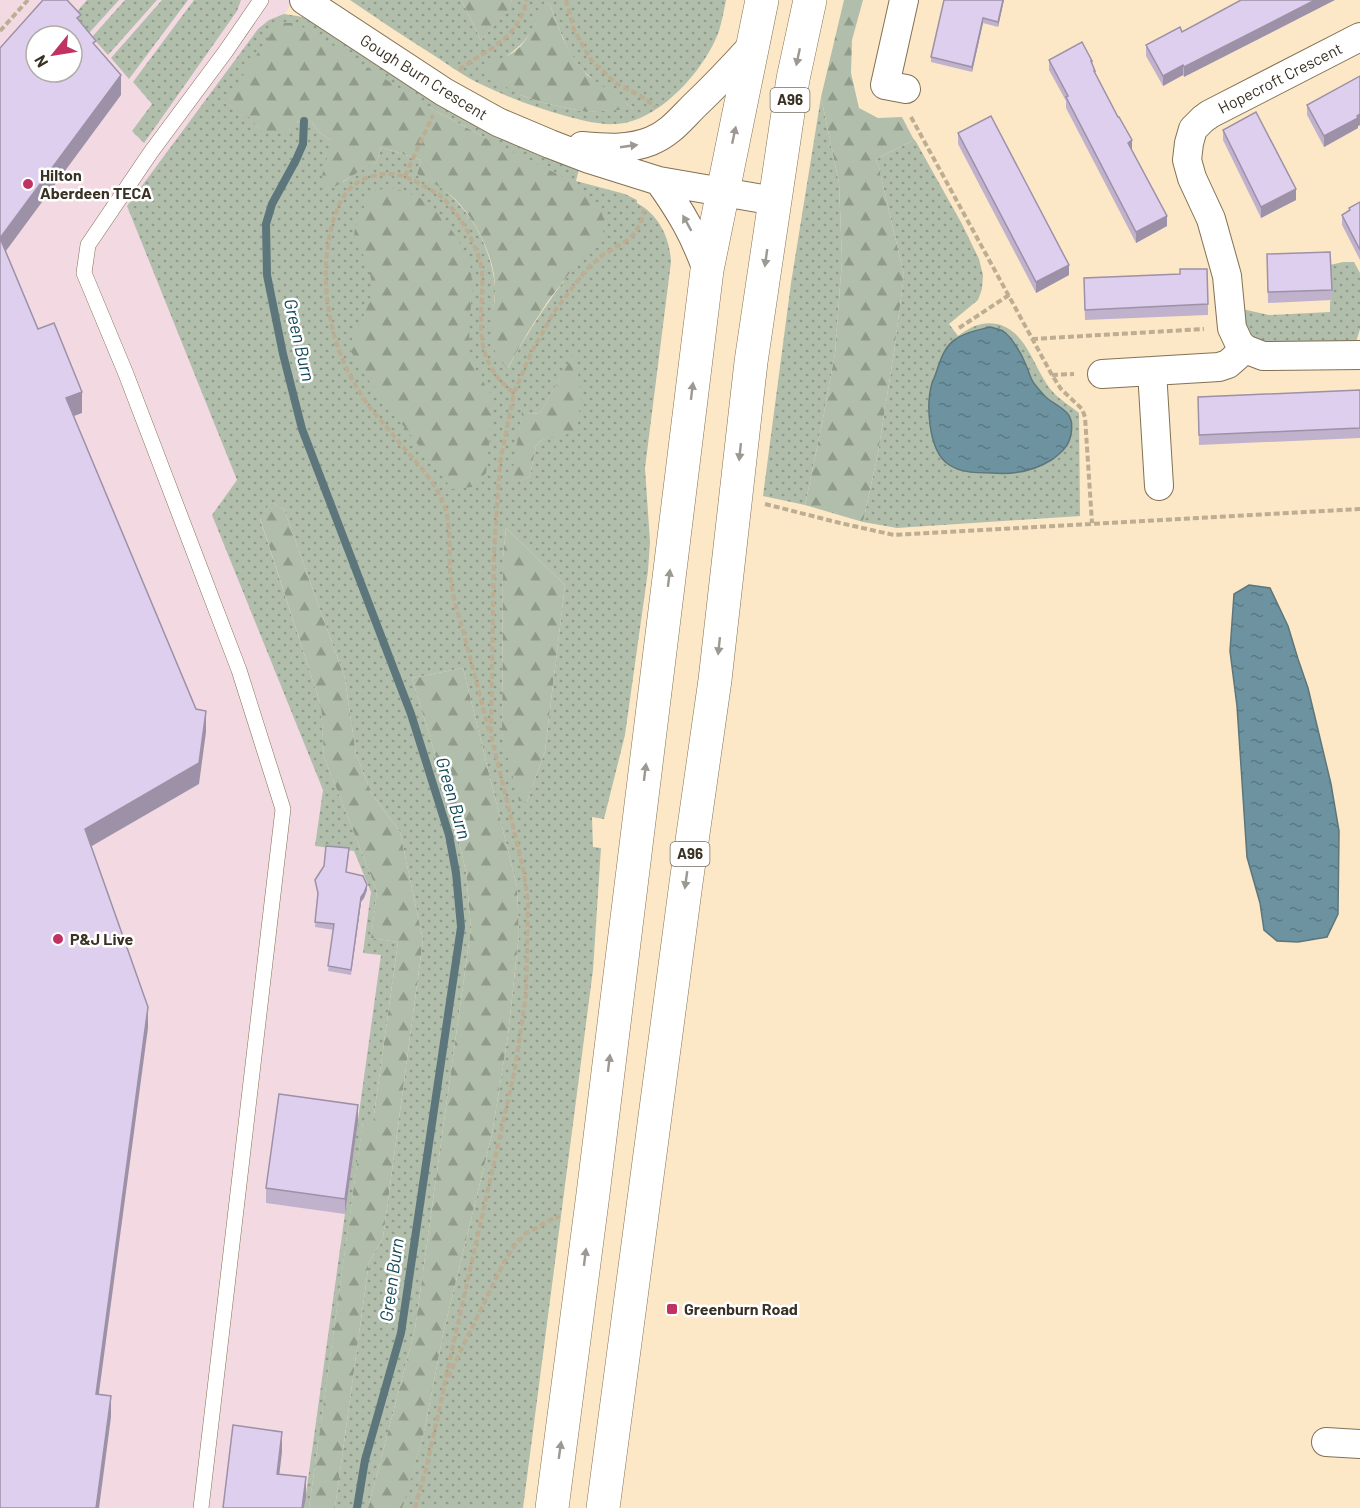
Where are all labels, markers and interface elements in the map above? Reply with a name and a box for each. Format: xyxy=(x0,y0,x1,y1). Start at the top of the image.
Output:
north arrow xyxy=(24,24,84,84)
street label: Gough Burn Crescent xyxy=(357,30,491,123)
street label: Hopecroft Crescent xyxy=(1215,38,1345,117)
one-way arrow xyxy=(792,48,802,66)
text: N xyxy=(30,52,51,71)
road number: A96 xyxy=(770,88,810,112)
one-way arrow xyxy=(730,125,739,144)
one-way arrow xyxy=(620,141,639,150)
place label: Hilton Aberdeen TECA xyxy=(40,165,152,202)
marker: Hilton Aberdeen TECA xyxy=(21,177,35,191)
one-way arrow xyxy=(682,215,692,232)
one-way arrow xyxy=(761,249,770,268)
water label: Green Burn xyxy=(280,296,320,383)
one-way arrow xyxy=(687,381,697,400)
one-way arrow xyxy=(736,442,745,461)
one-way arrow xyxy=(664,569,674,588)
one-way arrow xyxy=(714,636,723,655)
water label: Green Burn xyxy=(432,754,476,841)
one-way arrow xyxy=(640,762,650,781)
road number: A96 xyxy=(670,842,710,866)
one-way arrow xyxy=(682,871,691,890)
place label: P&J Live xyxy=(70,929,133,948)
marker: P&J Live xyxy=(51,932,65,946)
one-way arrow xyxy=(605,1054,614,1073)
water label: Green Burn xyxy=(374,1237,408,1323)
one-way arrow xyxy=(581,1247,590,1266)
place label: Greenburn Road xyxy=(684,1299,798,1318)
marker: Greenburn Road xyxy=(665,1302,679,1316)
one-way arrow xyxy=(555,1440,565,1459)

